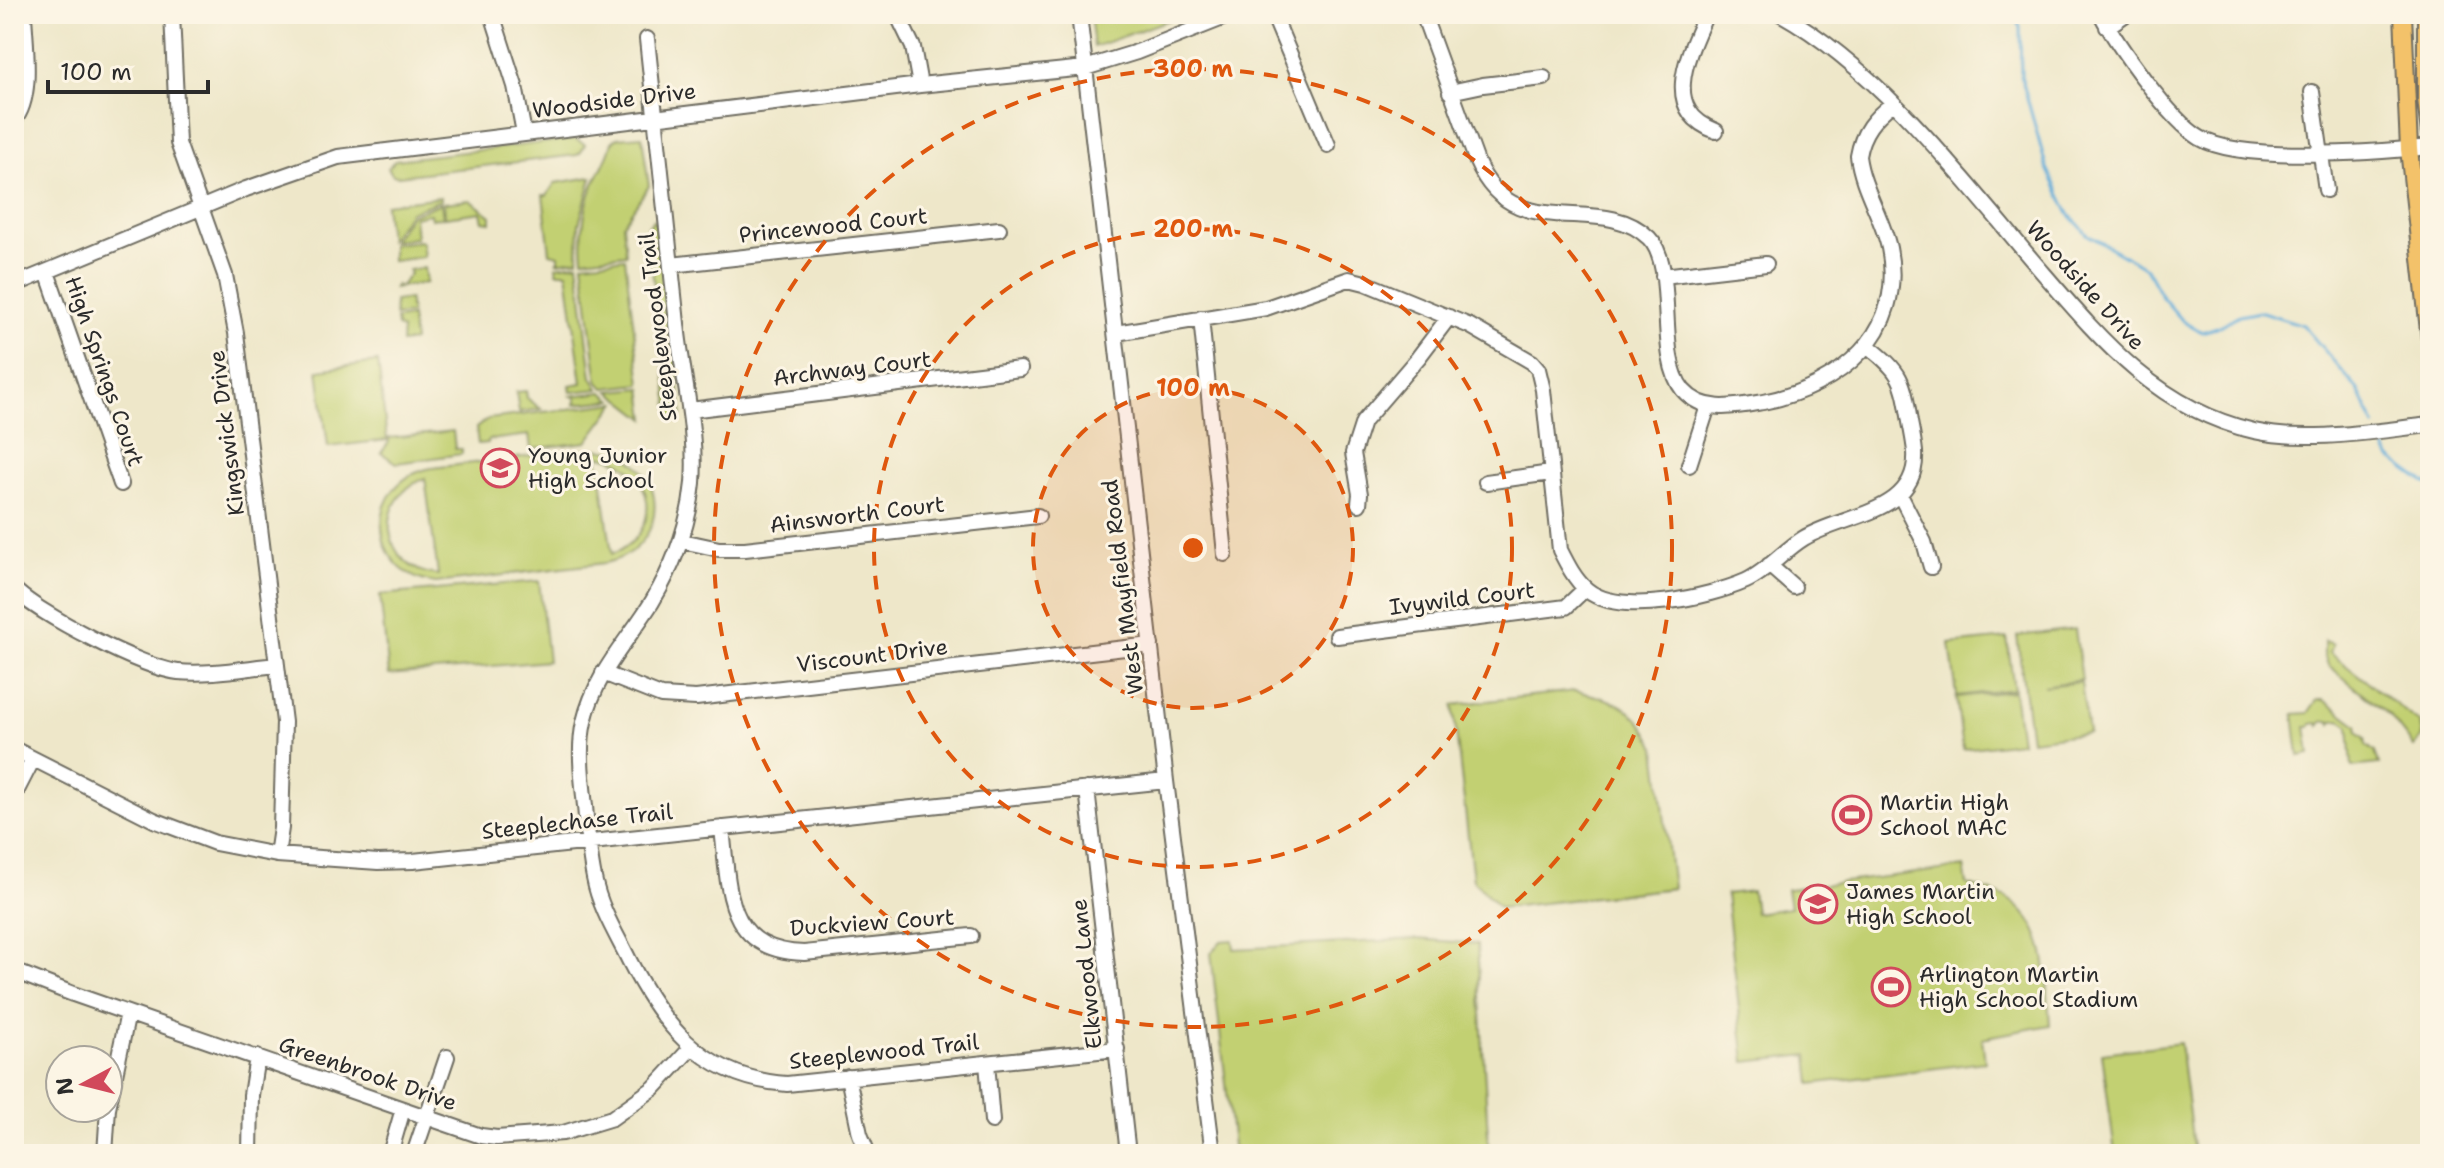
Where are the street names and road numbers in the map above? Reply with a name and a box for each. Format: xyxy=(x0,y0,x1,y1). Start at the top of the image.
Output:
street label: Woodside Drive xyxy=(531,76,698,125)
street label: Princewood Court xyxy=(737,201,929,250)
street label: Woodside Drive xyxy=(2020,214,2152,356)
street label: Steeplewood Trail xyxy=(631,230,683,423)
street label: High Springs Court xyxy=(58,272,151,470)
street label: Archway Court xyxy=(771,344,933,393)
street label: Kingswick Drive xyxy=(202,349,251,517)
street label: West Mayfield Road xyxy=(1095,478,1150,696)
street label: Ainsworth Court xyxy=(768,489,946,540)
street label: Ivywild Court xyxy=(1388,575,1536,622)
street label: Viscount Drive xyxy=(795,632,949,679)
street label: Steeplechase Trail xyxy=(480,797,674,846)
street label: Elkwood Lane xyxy=(1064,897,1109,1050)
street label: Duckview Court xyxy=(789,902,955,943)
street label: Steeplewood Trail xyxy=(788,1027,981,1076)
street label: Greenbrook Drive xyxy=(275,1029,461,1118)

